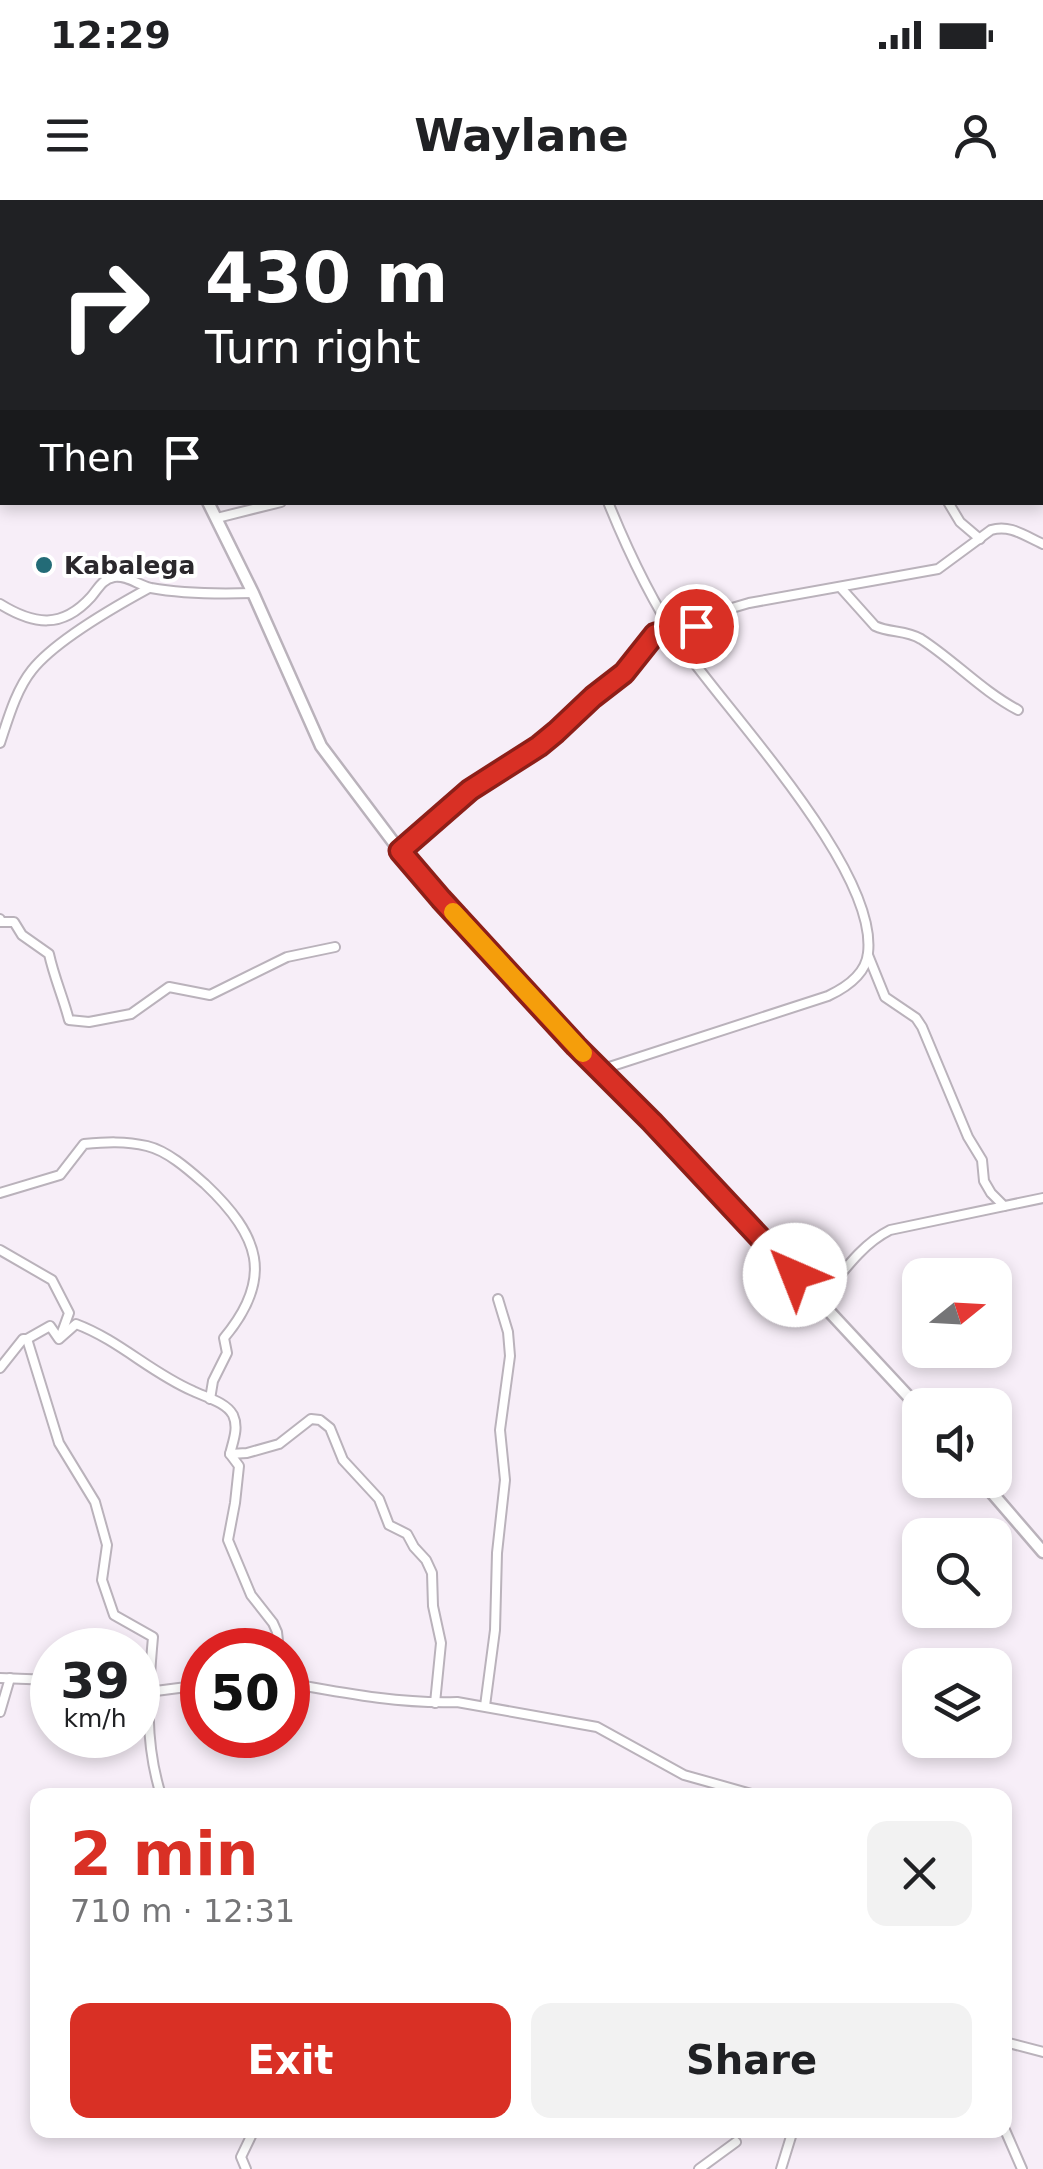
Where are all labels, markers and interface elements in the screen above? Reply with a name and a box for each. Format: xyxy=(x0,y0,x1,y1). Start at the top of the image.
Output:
text: 12:29 xyxy=(50,13,171,57)
icon: menu xyxy=(40,108,95,163)
icon: person xyxy=(948,108,1003,163)
text: Waylane xyxy=(414,109,629,162)
text: 430 m xyxy=(205,237,448,319)
icon: right xyxy=(40,240,170,370)
text: Turn right xyxy=(205,321,420,374)
icon: arrive xyxy=(155,430,210,485)
text: Then xyxy=(40,436,135,480)
place label: Kabalega xyxy=(64,551,195,580)
marker: Kabalega xyxy=(33,554,55,576)
pin xyxy=(654,584,739,669)
icon: arrive xyxy=(669,599,724,654)
position arrow xyxy=(743,1223,847,1327)
north arrow xyxy=(902,1258,1012,1368)
map controls xyxy=(902,1258,1012,1758)
button: sound xyxy=(902,1388,1012,1498)
button: search xyxy=(902,1518,1012,1628)
speed limit sign: 50 xyxy=(180,1628,310,1758)
button: layers xyxy=(902,1648,1012,1758)
text: 39 xyxy=(60,1652,130,1710)
text: km/h xyxy=(63,1704,127,1733)
text: 2 min xyxy=(70,1819,258,1889)
button: close xyxy=(867,1821,972,1926)
text: 710 m · 12:31 xyxy=(70,1892,295,1930)
button: Exit xyxy=(70,2003,511,2118)
button: Share xyxy=(531,2003,972,2118)

